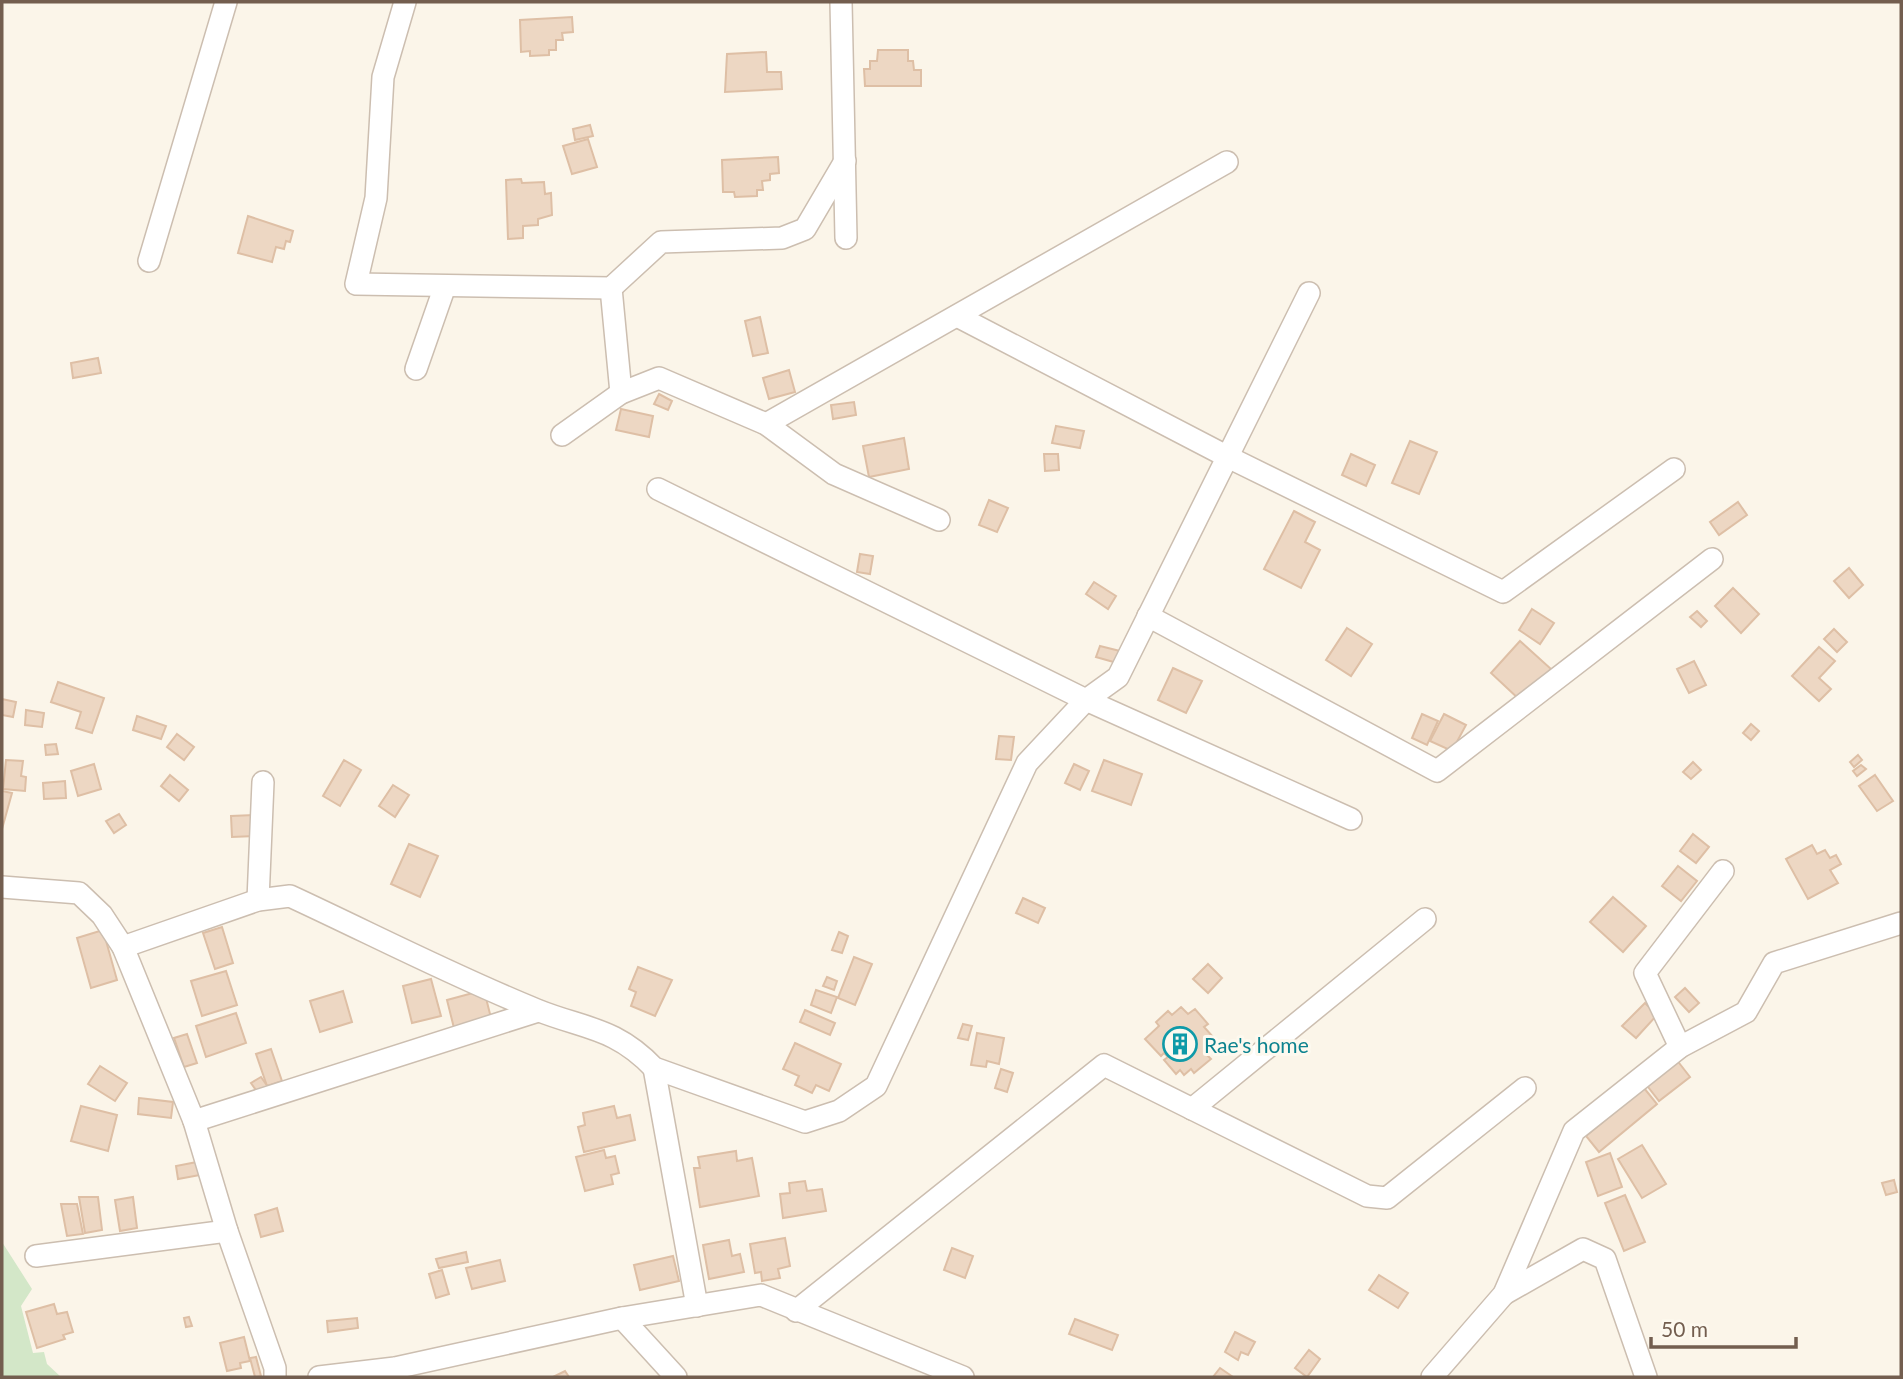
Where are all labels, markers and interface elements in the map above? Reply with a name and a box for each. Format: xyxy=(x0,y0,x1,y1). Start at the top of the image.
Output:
building icon: Rae's home xyxy=(1161,1025,1199,1063)
place label: Rae's home xyxy=(1204,1032,1309,1057)
scale bar xyxy=(1651,1306,1796,1350)
text: 50 m xyxy=(1661,1316,1708,1341)

